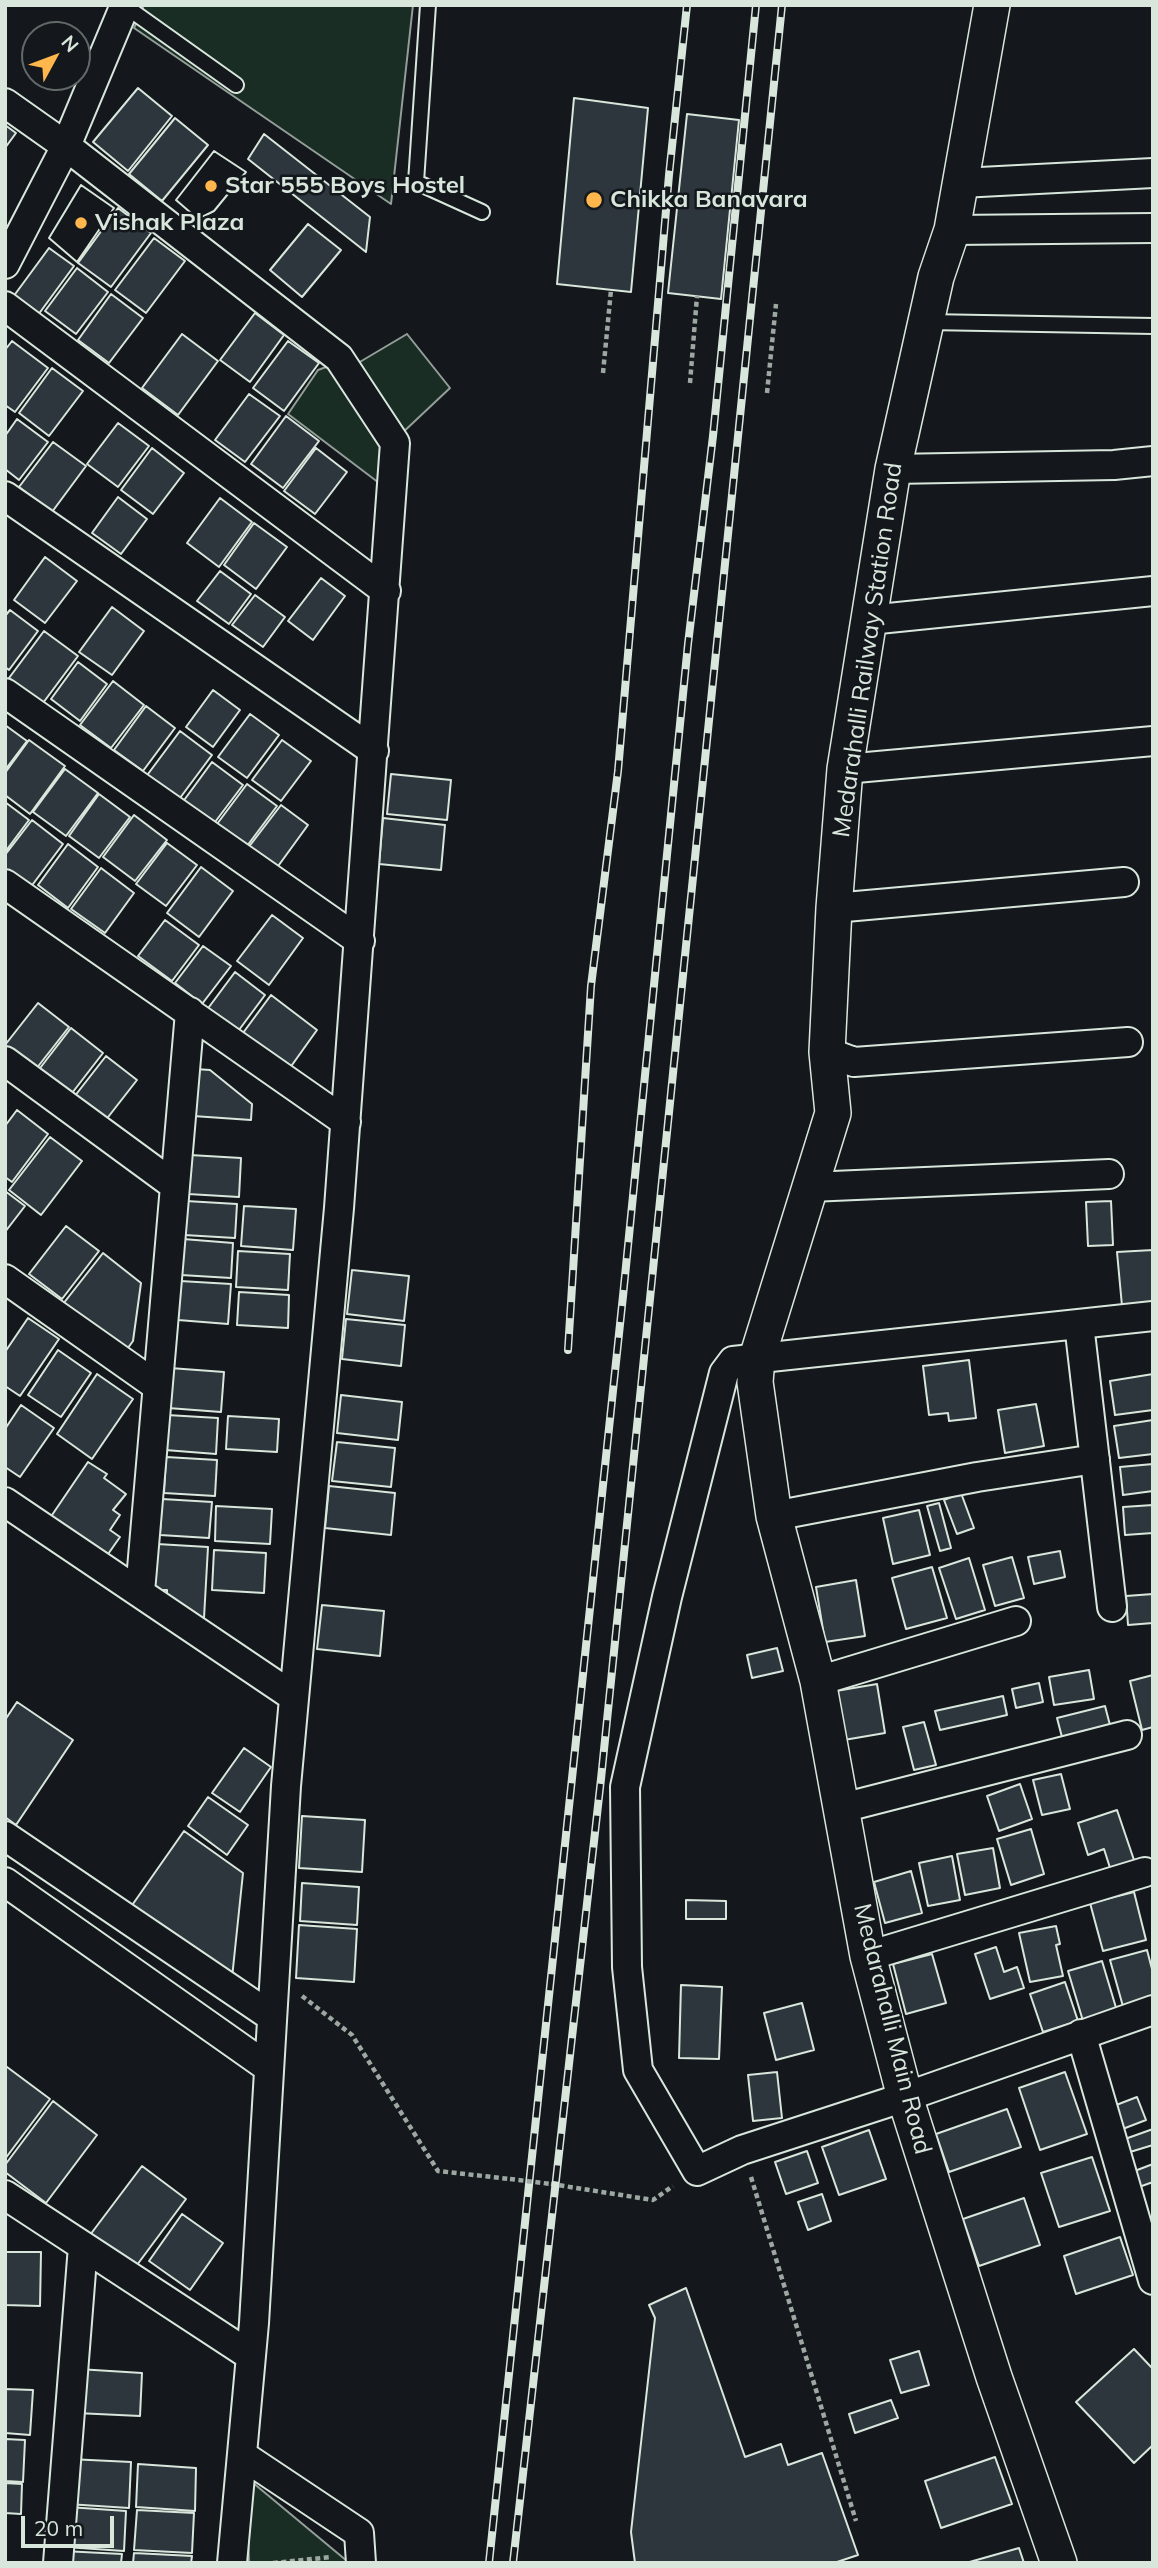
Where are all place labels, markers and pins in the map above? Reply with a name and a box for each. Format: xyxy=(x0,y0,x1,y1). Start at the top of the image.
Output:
place label: Star 555 Boys Hostel xyxy=(225,172,465,200)
marker: Star 555 Boys Hostel xyxy=(203,178,219,194)
place label: Chikka Banavara xyxy=(610,186,808,214)
marker: Chikka Banavara xyxy=(584,190,604,210)
place label: Vishak Plaza xyxy=(95,209,244,237)
marker: Vishak Plaza xyxy=(73,215,89,231)

